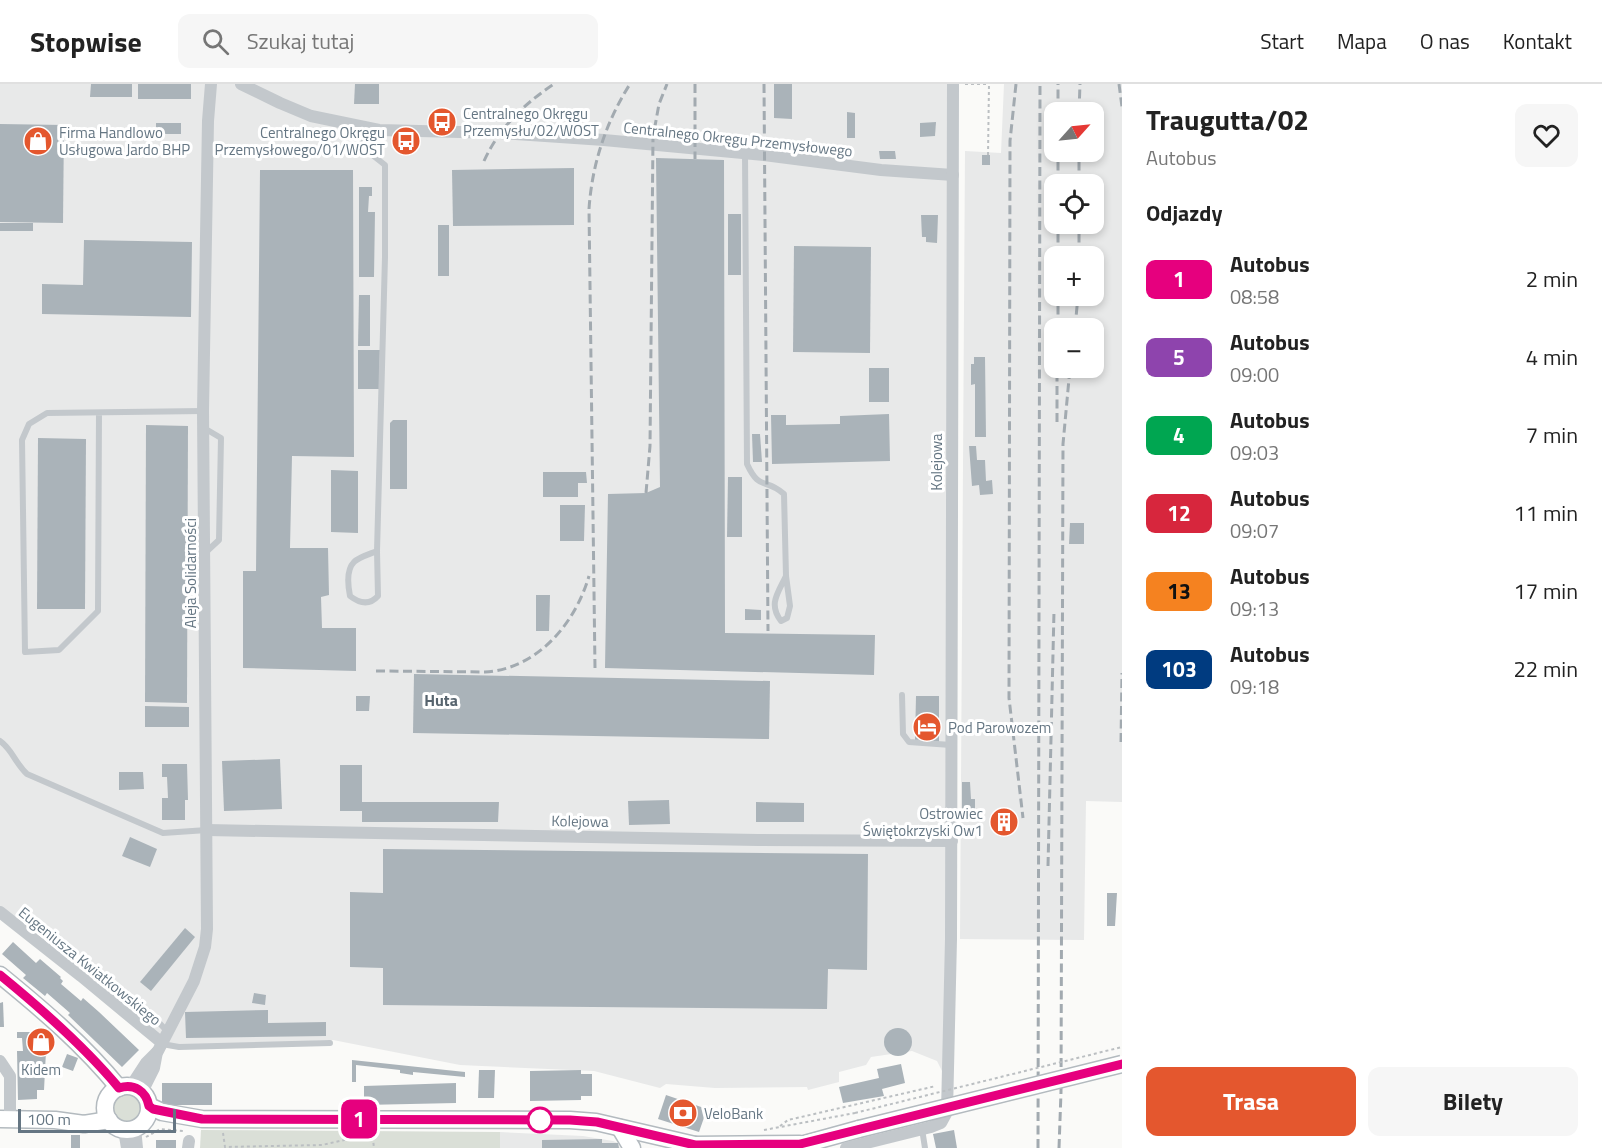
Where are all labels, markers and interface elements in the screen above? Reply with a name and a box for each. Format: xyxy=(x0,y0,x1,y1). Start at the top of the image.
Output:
search box xyxy=(178,14,598,68)
text: Stopwise xyxy=(30,20,142,63)
text: Szukaj tutaj xyxy=(247,24,354,58)
icon: search xyxy=(199,25,232,58)
text: Start xyxy=(1260,25,1304,57)
text: Mapa xyxy=(1337,25,1387,57)
text: O nas xyxy=(1420,25,1470,57)
text: Kontakt xyxy=(1503,25,1572,57)
text: Traugutta/02 xyxy=(1146,98,1309,141)
place label: Centralnego Okręgu Przemysłu/02/WOST xyxy=(463,102,599,142)
north arrow xyxy=(1044,102,1104,162)
map controls xyxy=(1044,102,1104,378)
button: heart xyxy=(1515,104,1578,167)
bus stop icon: Centralnego Okręgu Przemysłu/02/WOST xyxy=(426,106,458,138)
street label: Centralnego Okręgu Przemysłowego xyxy=(622,116,854,162)
place label: Firma Handlowo Usługowa Jardo BHP xyxy=(59,121,190,161)
place label: Centralnego Okręgu Przemysłowego/01/WOST xyxy=(215,121,385,161)
shop icon: Firma Handlowo Usługowa Jardo BHP xyxy=(22,125,54,157)
bus stop icon: Centralnego Okręgu Przemysłowego/01/WOST xyxy=(390,125,422,157)
text: Autobus xyxy=(1146,142,1217,173)
button: locate xyxy=(1044,174,1104,234)
text: Odjazdy xyxy=(1146,196,1222,230)
button: + xyxy=(1044,246,1104,306)
text: Autobus xyxy=(1230,247,1310,281)
text: 2 min xyxy=(1526,262,1578,296)
text: 1 xyxy=(1173,263,1185,295)
text: 08:58 xyxy=(1230,281,1279,312)
button: − xyxy=(1044,318,1104,378)
text: Autobus xyxy=(1230,325,1310,359)
text: 4 min xyxy=(1526,340,1578,374)
text: 5 xyxy=(1173,341,1185,373)
text: 09:00 xyxy=(1230,359,1279,390)
text: Autobus xyxy=(1230,403,1310,437)
text: 7 min xyxy=(1526,418,1578,452)
text: 4 xyxy=(1173,419,1185,451)
street label: Kolejowa xyxy=(925,433,948,491)
text: 09:03 xyxy=(1230,437,1279,468)
text: Autobus xyxy=(1230,481,1310,515)
text: 11 min xyxy=(1513,496,1578,530)
text: 12 xyxy=(1167,497,1191,529)
text: 09:07 xyxy=(1230,515,1279,546)
street label: Aleja Solidarności xyxy=(179,518,202,628)
text: Autobus xyxy=(1230,559,1310,593)
text: 17 min xyxy=(1513,574,1578,608)
text: 13 xyxy=(1167,575,1191,607)
text: 09:13 xyxy=(1230,593,1279,624)
text: Autobus xyxy=(1230,637,1310,671)
text: 22 min xyxy=(1513,652,1578,686)
text: 103 xyxy=(1161,653,1197,685)
text: 09:18 xyxy=(1230,671,1279,702)
district label: Huta xyxy=(424,688,458,712)
hotel icon: Pod Parowozem xyxy=(911,711,943,743)
place label: Pod Parowozem xyxy=(948,716,1051,739)
place label: Ostrowiec Świętokrzyski Ow1 xyxy=(863,802,983,842)
building icon: Ostrowiec Świętokrzyski Ow1 xyxy=(988,806,1020,838)
street label: Kolejowa xyxy=(551,809,609,833)
street label: Eugeniusza Kwiatkowskiego xyxy=(14,901,166,1031)
shop icon: Kidem xyxy=(25,1026,57,1058)
place label: Kidem xyxy=(21,1058,61,1081)
button: Trasa xyxy=(1146,1067,1356,1136)
button: Bilety xyxy=(1368,1067,1578,1136)
bank icon: VeloBank xyxy=(667,1097,699,1129)
line badge: 1 xyxy=(340,1100,379,1138)
place label: VeloBank xyxy=(704,1102,763,1125)
text: 1 xyxy=(353,1103,365,1135)
scale bar xyxy=(18,1106,176,1134)
text: 100 m xyxy=(27,1107,71,1131)
unlabelled marker xyxy=(527,1107,553,1133)

